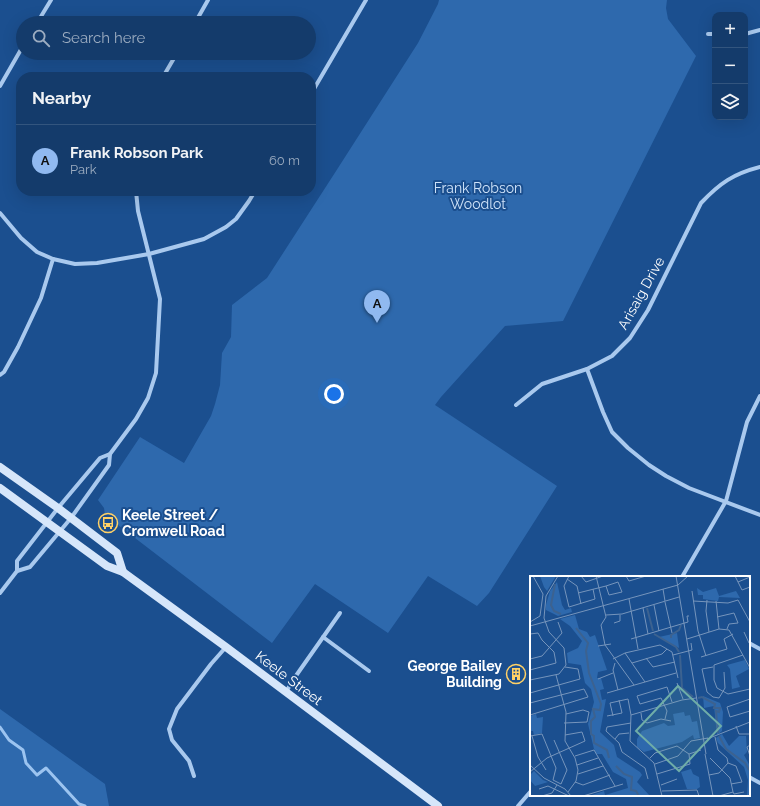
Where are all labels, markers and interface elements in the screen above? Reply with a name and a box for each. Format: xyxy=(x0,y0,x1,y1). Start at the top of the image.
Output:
map controls xyxy=(712,12,748,120)
button: + xyxy=(712,12,748,48)
search box xyxy=(16,16,316,60)
icon: search xyxy=(30,27,52,49)
text: Search here xyxy=(62,29,145,47)
button: − xyxy=(712,48,748,84)
button: layers xyxy=(712,84,748,120)
text: Nearby xyxy=(32,88,91,108)
text: Frank Robson Park xyxy=(70,144,203,162)
text: A xyxy=(41,153,49,168)
text: 60 m xyxy=(269,153,300,168)
text: Park xyxy=(70,162,97,177)
park label: Frank Robson Woodlot xyxy=(434,180,522,212)
street label: Arisaig Drive xyxy=(614,254,668,332)
pin: A xyxy=(364,290,390,323)
your location xyxy=(324,384,344,404)
place label: Keele Street / Cromwell Road xyxy=(122,507,225,539)
bus stop icon: Keele Street / Cromwell Road xyxy=(97,512,119,534)
inset map xyxy=(530,576,750,796)
street label: Keele Street xyxy=(252,648,326,708)
place label: George Bailey Building xyxy=(408,658,502,690)
building icon: George Bailey Building xyxy=(505,663,527,685)

